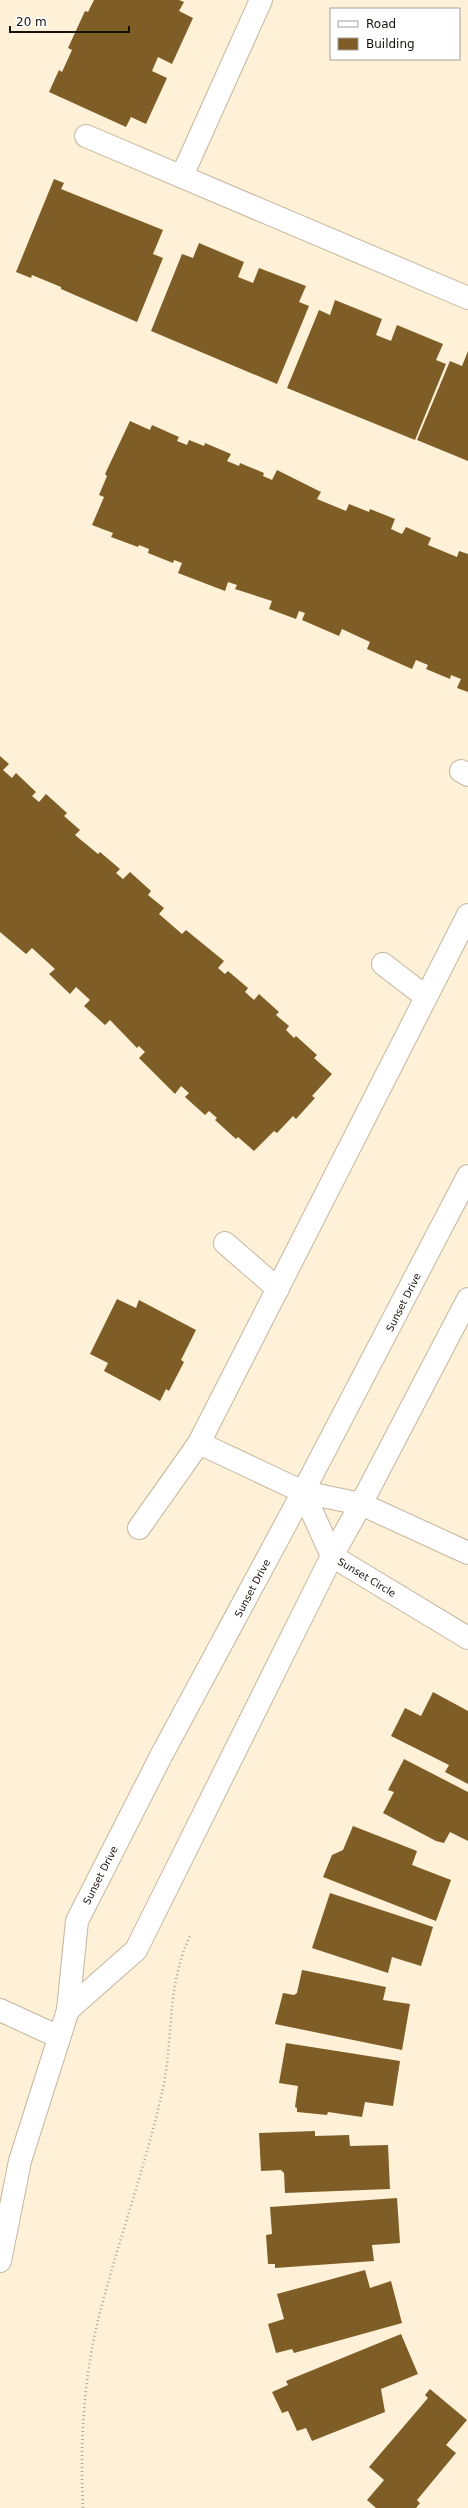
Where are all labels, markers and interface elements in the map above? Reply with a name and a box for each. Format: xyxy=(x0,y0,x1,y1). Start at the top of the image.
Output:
scale bar xyxy=(10,8,129,34)
legend xyxy=(330,8,460,60)
text: 20 m xyxy=(16,15,47,29)
text: Road xyxy=(366,17,396,31)
text: Building xyxy=(366,37,415,51)
street label: Sunset Drive xyxy=(384,1271,423,1333)
street label: Sunset Circle xyxy=(336,1556,398,1599)
street label: Sunset Drive xyxy=(233,1557,272,1619)
street label: Sunset Drive xyxy=(81,1844,120,1906)

